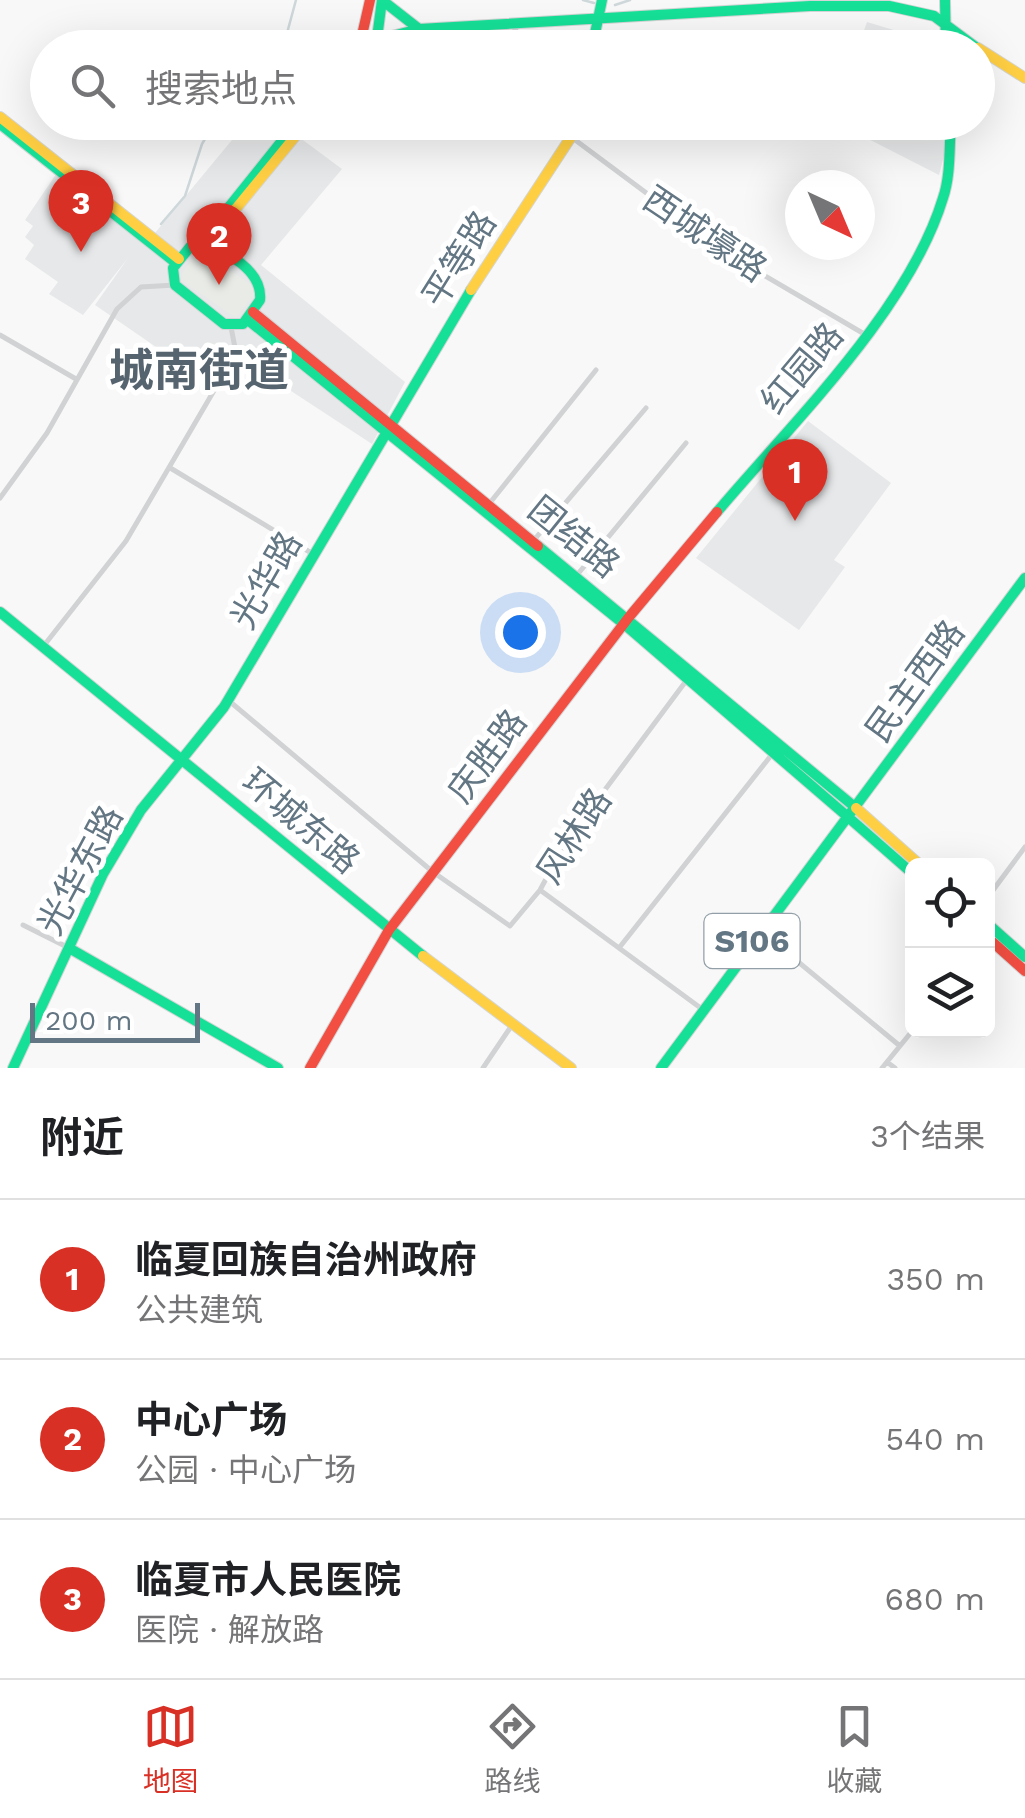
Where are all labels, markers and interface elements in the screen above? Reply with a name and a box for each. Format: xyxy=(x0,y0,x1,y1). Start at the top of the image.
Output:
search box xyxy=(30,30,995,140)
icon: search xyxy=(65,58,120,113)
text: 搜索地点 xyxy=(145,67,297,111)
pin: 3 xyxy=(48,170,114,252)
north arrow xyxy=(785,170,875,260)
street label: 西城壕路 xyxy=(635,177,775,291)
pin: 2 xyxy=(186,202,252,285)
street label: 平等路 xyxy=(413,203,505,315)
street label: 红园路 xyxy=(752,314,852,422)
district label: 城南街道 xyxy=(109,344,289,397)
pin: 1 xyxy=(762,438,828,521)
street label: 团结路 xyxy=(520,488,628,586)
street label: 光华路 xyxy=(222,524,310,636)
your location xyxy=(495,607,546,658)
street label: 民主西路 xyxy=(857,612,973,750)
street label: 庆胜路 xyxy=(439,701,535,811)
street label: 环城东路 xyxy=(234,760,368,882)
street label: 风林路 xyxy=(528,781,620,891)
street label: 光华东路 xyxy=(29,798,131,942)
map controls xyxy=(905,858,995,1038)
button: locate xyxy=(905,858,995,948)
road number: S106 xyxy=(704,914,800,968)
button: layers xyxy=(905,948,995,1038)
scale bar xyxy=(30,998,200,1042)
text: 200 m xyxy=(45,1004,132,1037)
text: 附近 xyxy=(40,1113,124,1162)
text: 3个结果 xyxy=(870,1117,985,1155)
text: 临夏回族自治州政府 xyxy=(135,1238,477,1282)
text: 1 xyxy=(66,1260,79,1298)
text: 350 m xyxy=(886,1260,985,1298)
text: 公共建筑 xyxy=(135,1291,263,1329)
text: 中心广场 xyxy=(135,1398,287,1442)
text: 2 xyxy=(63,1420,82,1458)
text: 540 m xyxy=(886,1420,985,1458)
text: 公园 · 中心广场 xyxy=(135,1451,356,1489)
text: 临夏市人民医院 xyxy=(135,1558,401,1602)
text: 3 xyxy=(63,1580,82,1618)
text: 680 m xyxy=(885,1580,985,1618)
text: 医院 · 解放路 xyxy=(135,1611,324,1649)
tab: 地图 xyxy=(143,1699,199,1799)
tab: 路线 xyxy=(484,1699,540,1799)
tab: 收藏 xyxy=(826,1699,882,1799)

